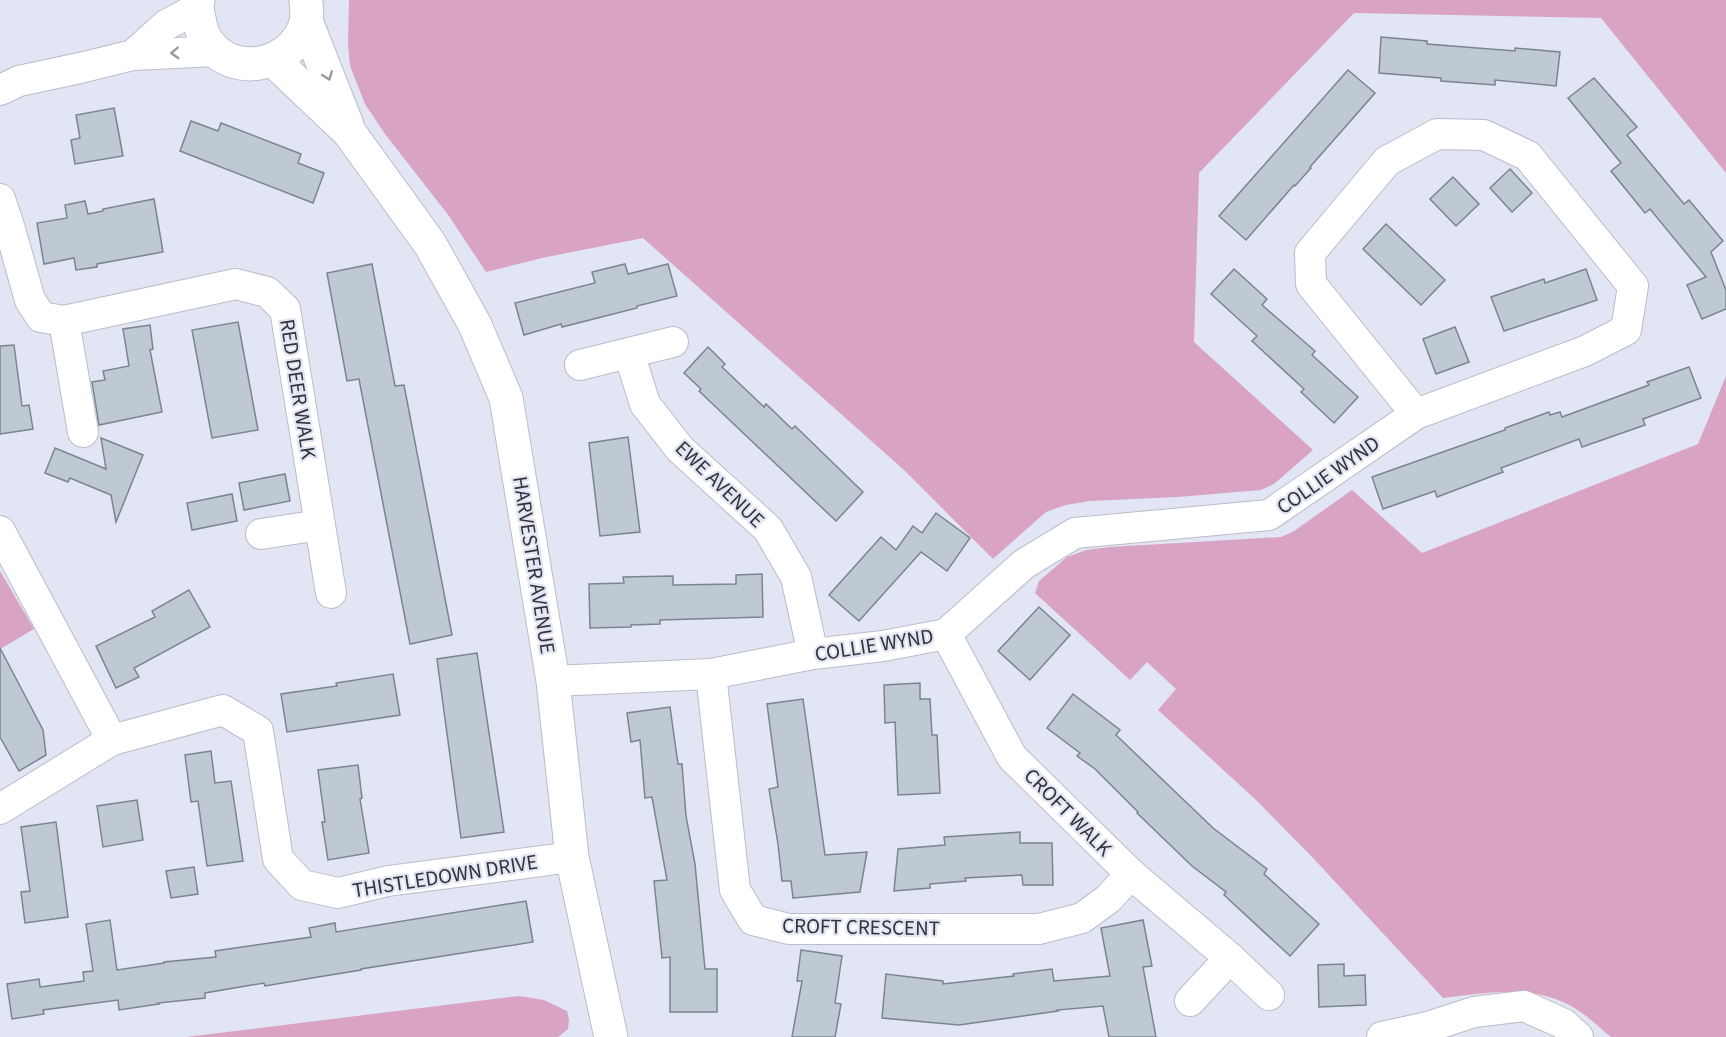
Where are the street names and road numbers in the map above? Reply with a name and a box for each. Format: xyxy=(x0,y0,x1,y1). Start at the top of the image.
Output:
street label: RED DEER WALK xyxy=(272,317,324,462)
street label: COLLIE WYND xyxy=(1270,428,1386,522)
street label: EWE AVENUE xyxy=(669,434,771,534)
street label: HARVESTER AVENUE xyxy=(505,474,563,656)
street label: COLLIE WYND xyxy=(813,621,935,669)
street label: CROFT WALK xyxy=(1017,761,1119,863)
street label: THISTLEDOWN DRIVE xyxy=(350,847,540,905)
street label: CROFT CRESCENT xyxy=(782,911,940,943)

